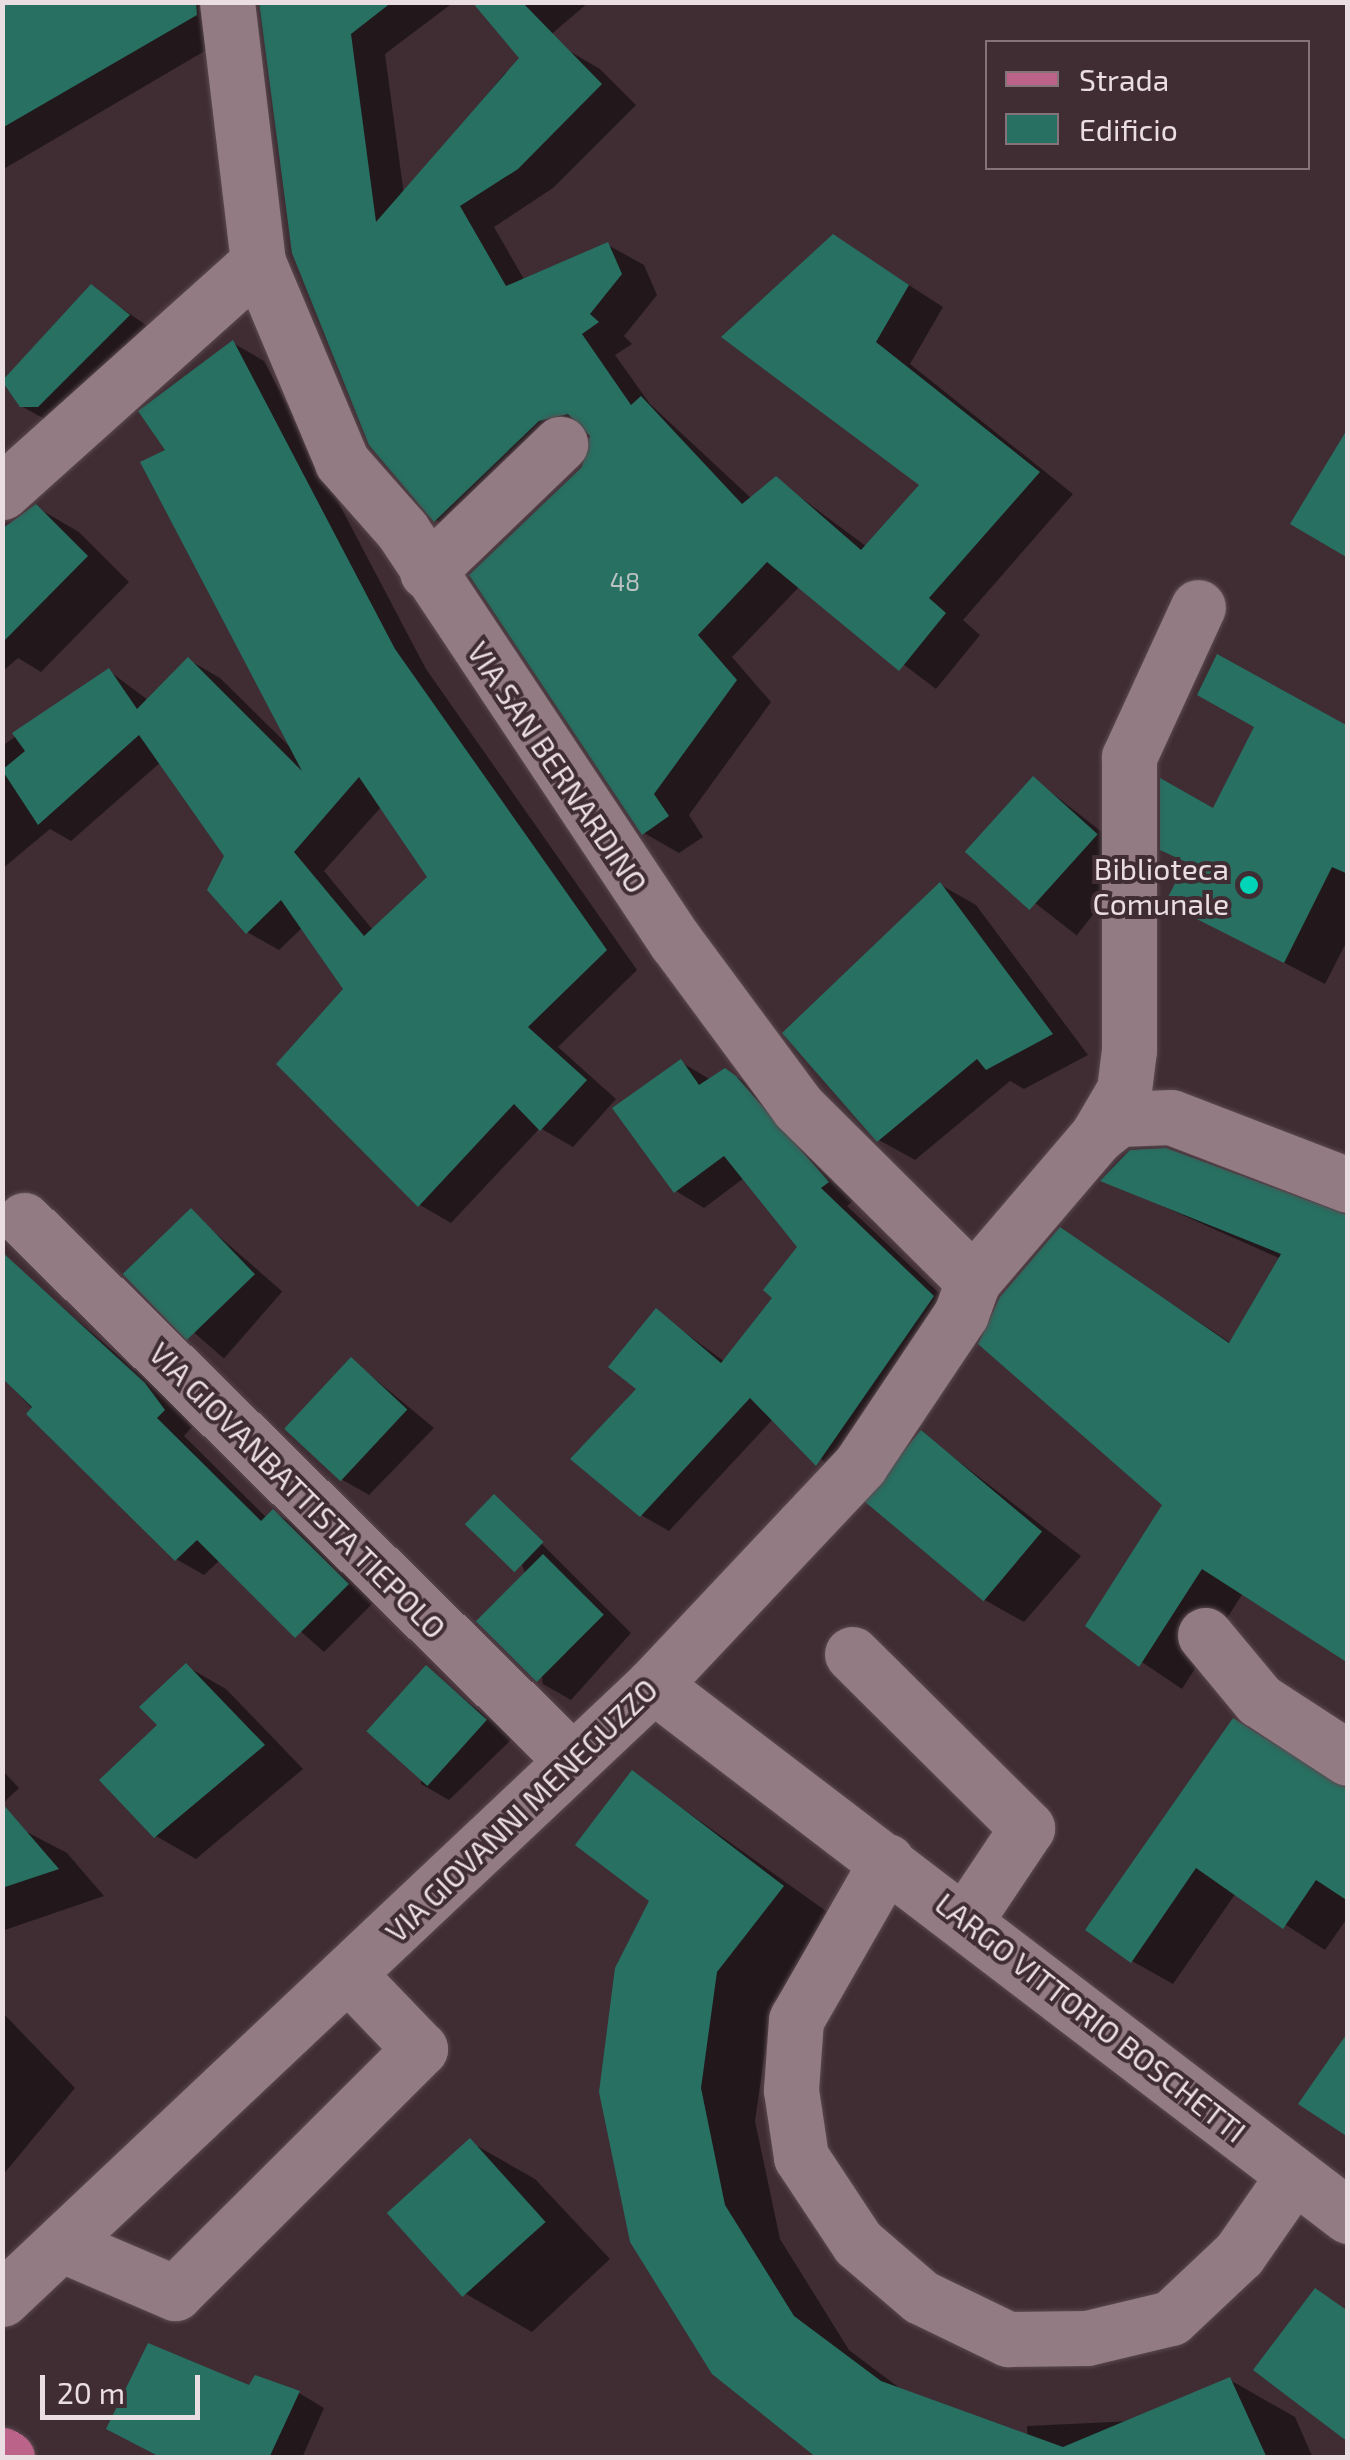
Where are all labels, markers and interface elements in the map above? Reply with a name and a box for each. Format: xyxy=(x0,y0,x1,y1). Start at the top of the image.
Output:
legend xyxy=(985,40,1310,170)
text: Strada xyxy=(1079,61,1169,97)
text: Edificio xyxy=(1079,111,1178,147)
house number: 48 xyxy=(610,566,640,596)
street label: VIA SAN BERNARDINO xyxy=(460,634,656,900)
place label: Biblioteca Comunale xyxy=(1093,850,1229,920)
marker: Biblioteca Comunale xyxy=(1238,874,1260,896)
street label: VIA GIOVANBATTISTA TIEPOLO xyxy=(142,1334,454,1646)
street label: VIA GIOVANNI MENEGUZZO xyxy=(377,1671,665,1949)
street label: LARGO VITTORIO BOSCHETTI xyxy=(929,1885,1253,2149)
scale bar xyxy=(45,2355,205,2417)
text: 20 m xyxy=(57,2374,125,2410)

